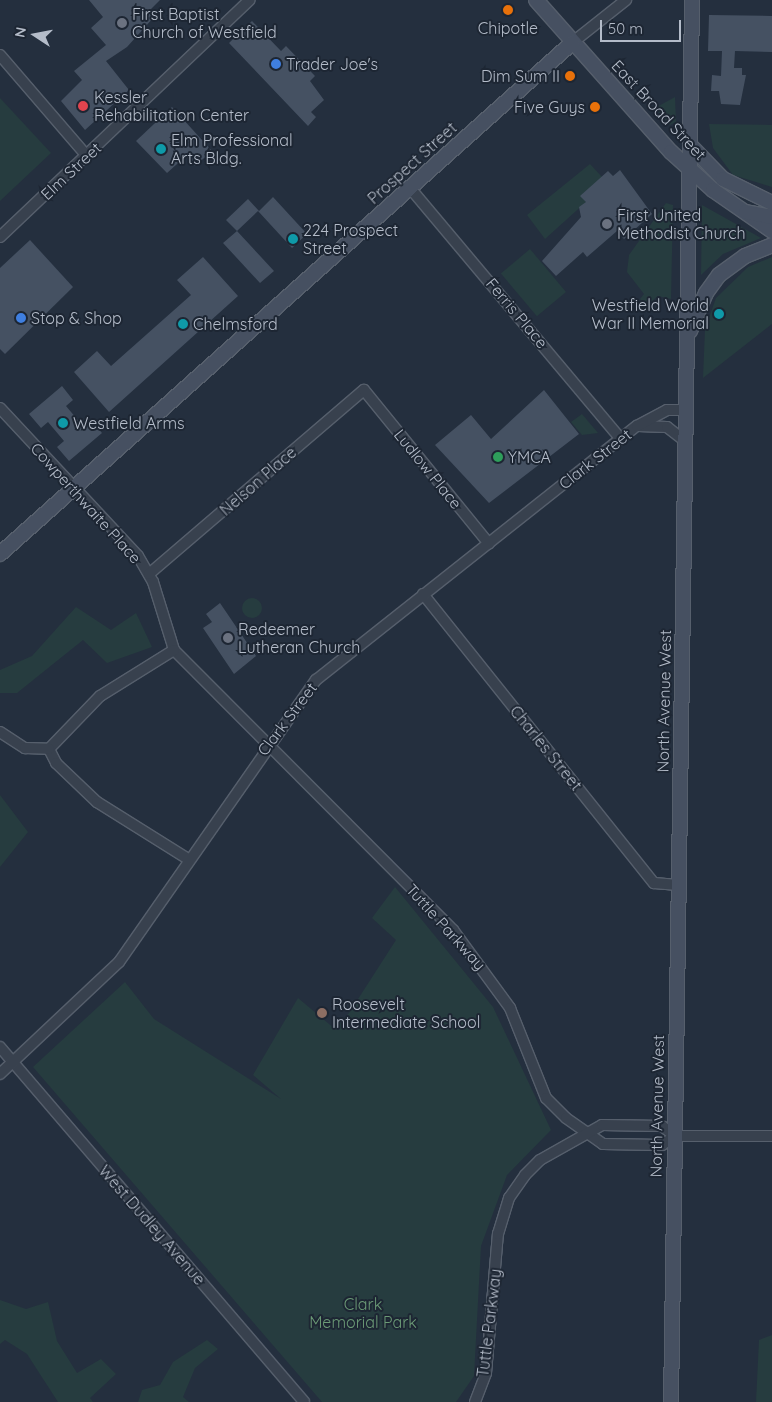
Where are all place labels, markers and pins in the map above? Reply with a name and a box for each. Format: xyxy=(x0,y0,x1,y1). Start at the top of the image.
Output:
place label: First Baptist Church of Westfield xyxy=(132,4,277,42)
marker: Chipotle xyxy=(502,4,514,16)
marker: First Baptist Church of Westfield xyxy=(116,17,128,29)
place label: Chipotle xyxy=(478,18,538,38)
place label: Trader Joe's xyxy=(286,54,378,74)
marker: Trader Joe's xyxy=(270,58,282,70)
place label: Dim Sum II xyxy=(481,66,560,86)
marker: Dim Sum II xyxy=(564,70,576,82)
place label: Kessler Rehabilitation Center xyxy=(94,87,249,125)
place label: Five Guys xyxy=(514,97,585,117)
marker: Kessler Rehabilitation Center xyxy=(76,99,90,113)
marker: Five Guys xyxy=(589,101,601,113)
place label: Elm Professional Arts Bldg. xyxy=(171,130,293,168)
marker: Elm Professional Arts Bldg. xyxy=(155,143,167,155)
place label: First United Methodist Church xyxy=(617,205,746,243)
marker: First United Methodist Church xyxy=(601,218,613,230)
place label: 224 Prospect Street xyxy=(303,220,398,258)
marker: 224 Prospect Street xyxy=(287,233,299,245)
place label: Westfield World War II Memorial xyxy=(592,295,709,333)
place label: Stop & Shop xyxy=(31,308,122,328)
marker: Westfield World War II Memorial xyxy=(713,308,725,320)
marker: Stop & Shop xyxy=(15,312,27,324)
place label: Chelmsford xyxy=(193,314,278,334)
marker: Chelmsford xyxy=(177,318,189,330)
place label: Westfield Arms xyxy=(73,413,185,433)
marker: Westfield Arms xyxy=(57,417,69,429)
place label: YMCA xyxy=(508,447,551,467)
marker: YMCA xyxy=(492,451,504,463)
place label: Redeemer Lutheran Church xyxy=(238,619,360,657)
marker: Redeemer Lutheran Church xyxy=(222,632,234,644)
place label: Roosevelt Intermediate School xyxy=(332,994,480,1032)
marker: Roosevelt Intermediate School xyxy=(316,1007,328,1019)

